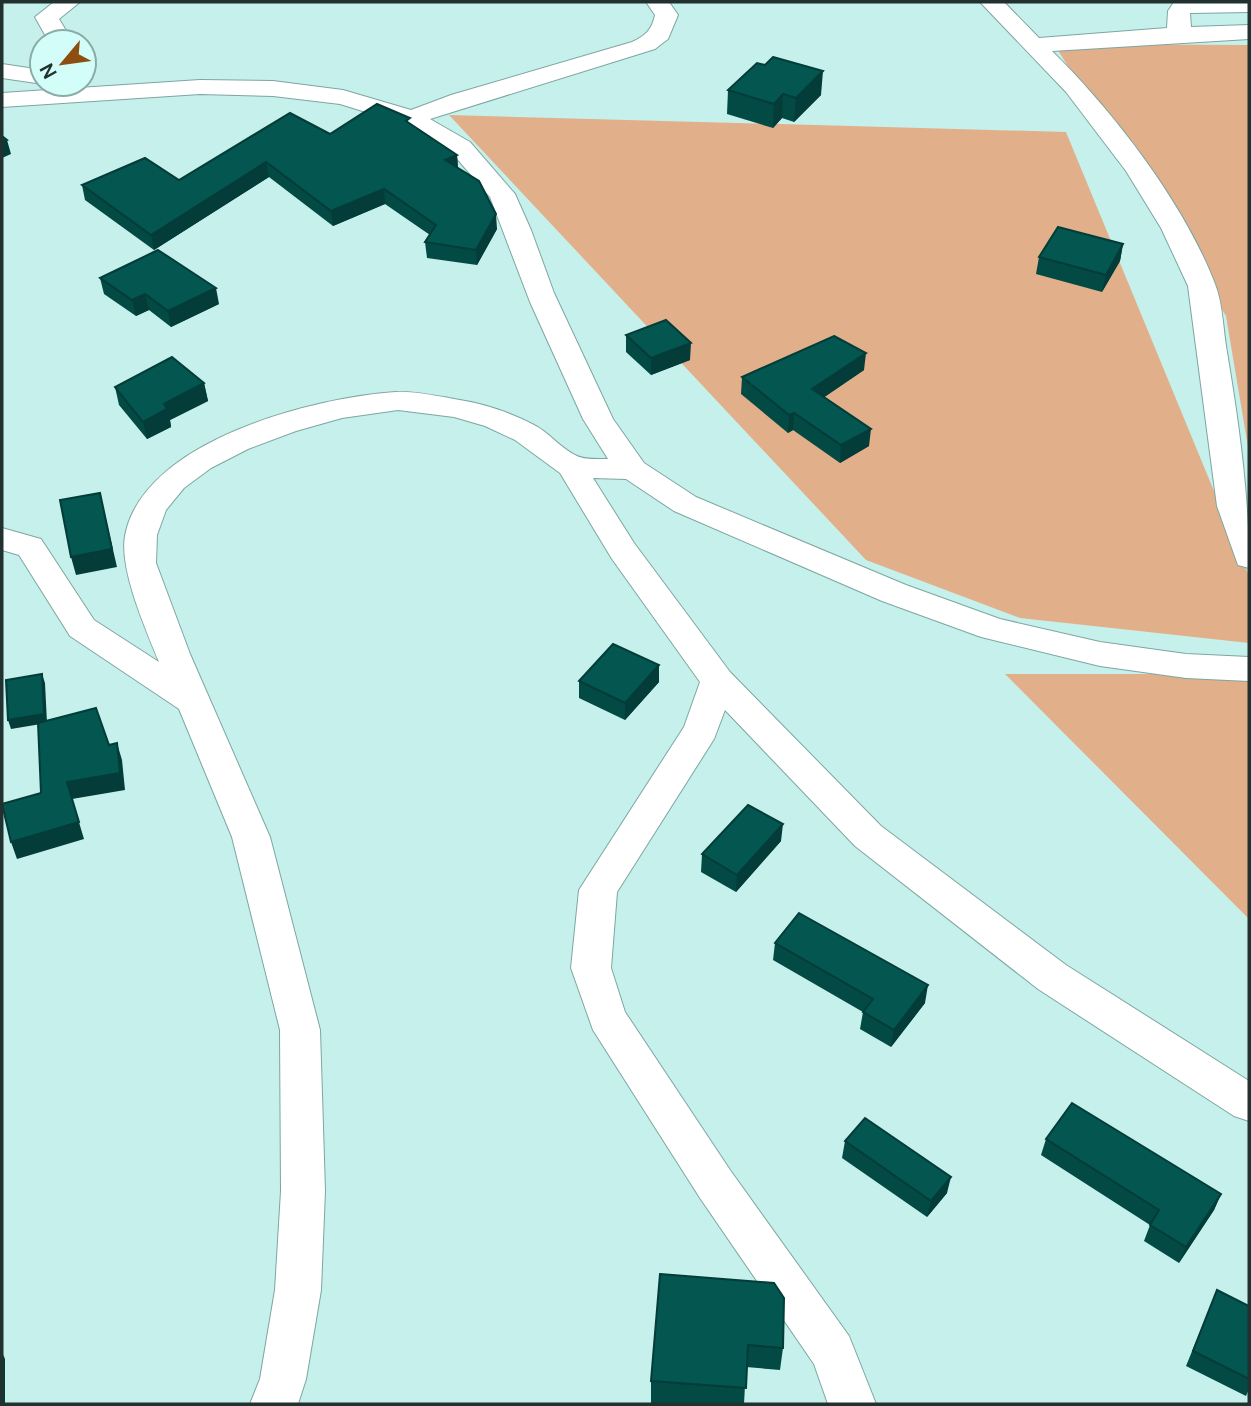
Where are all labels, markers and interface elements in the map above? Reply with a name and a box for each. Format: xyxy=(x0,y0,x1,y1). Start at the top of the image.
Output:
north arrow xyxy=(28,28,98,98)
text: N xyxy=(33,59,63,84)

